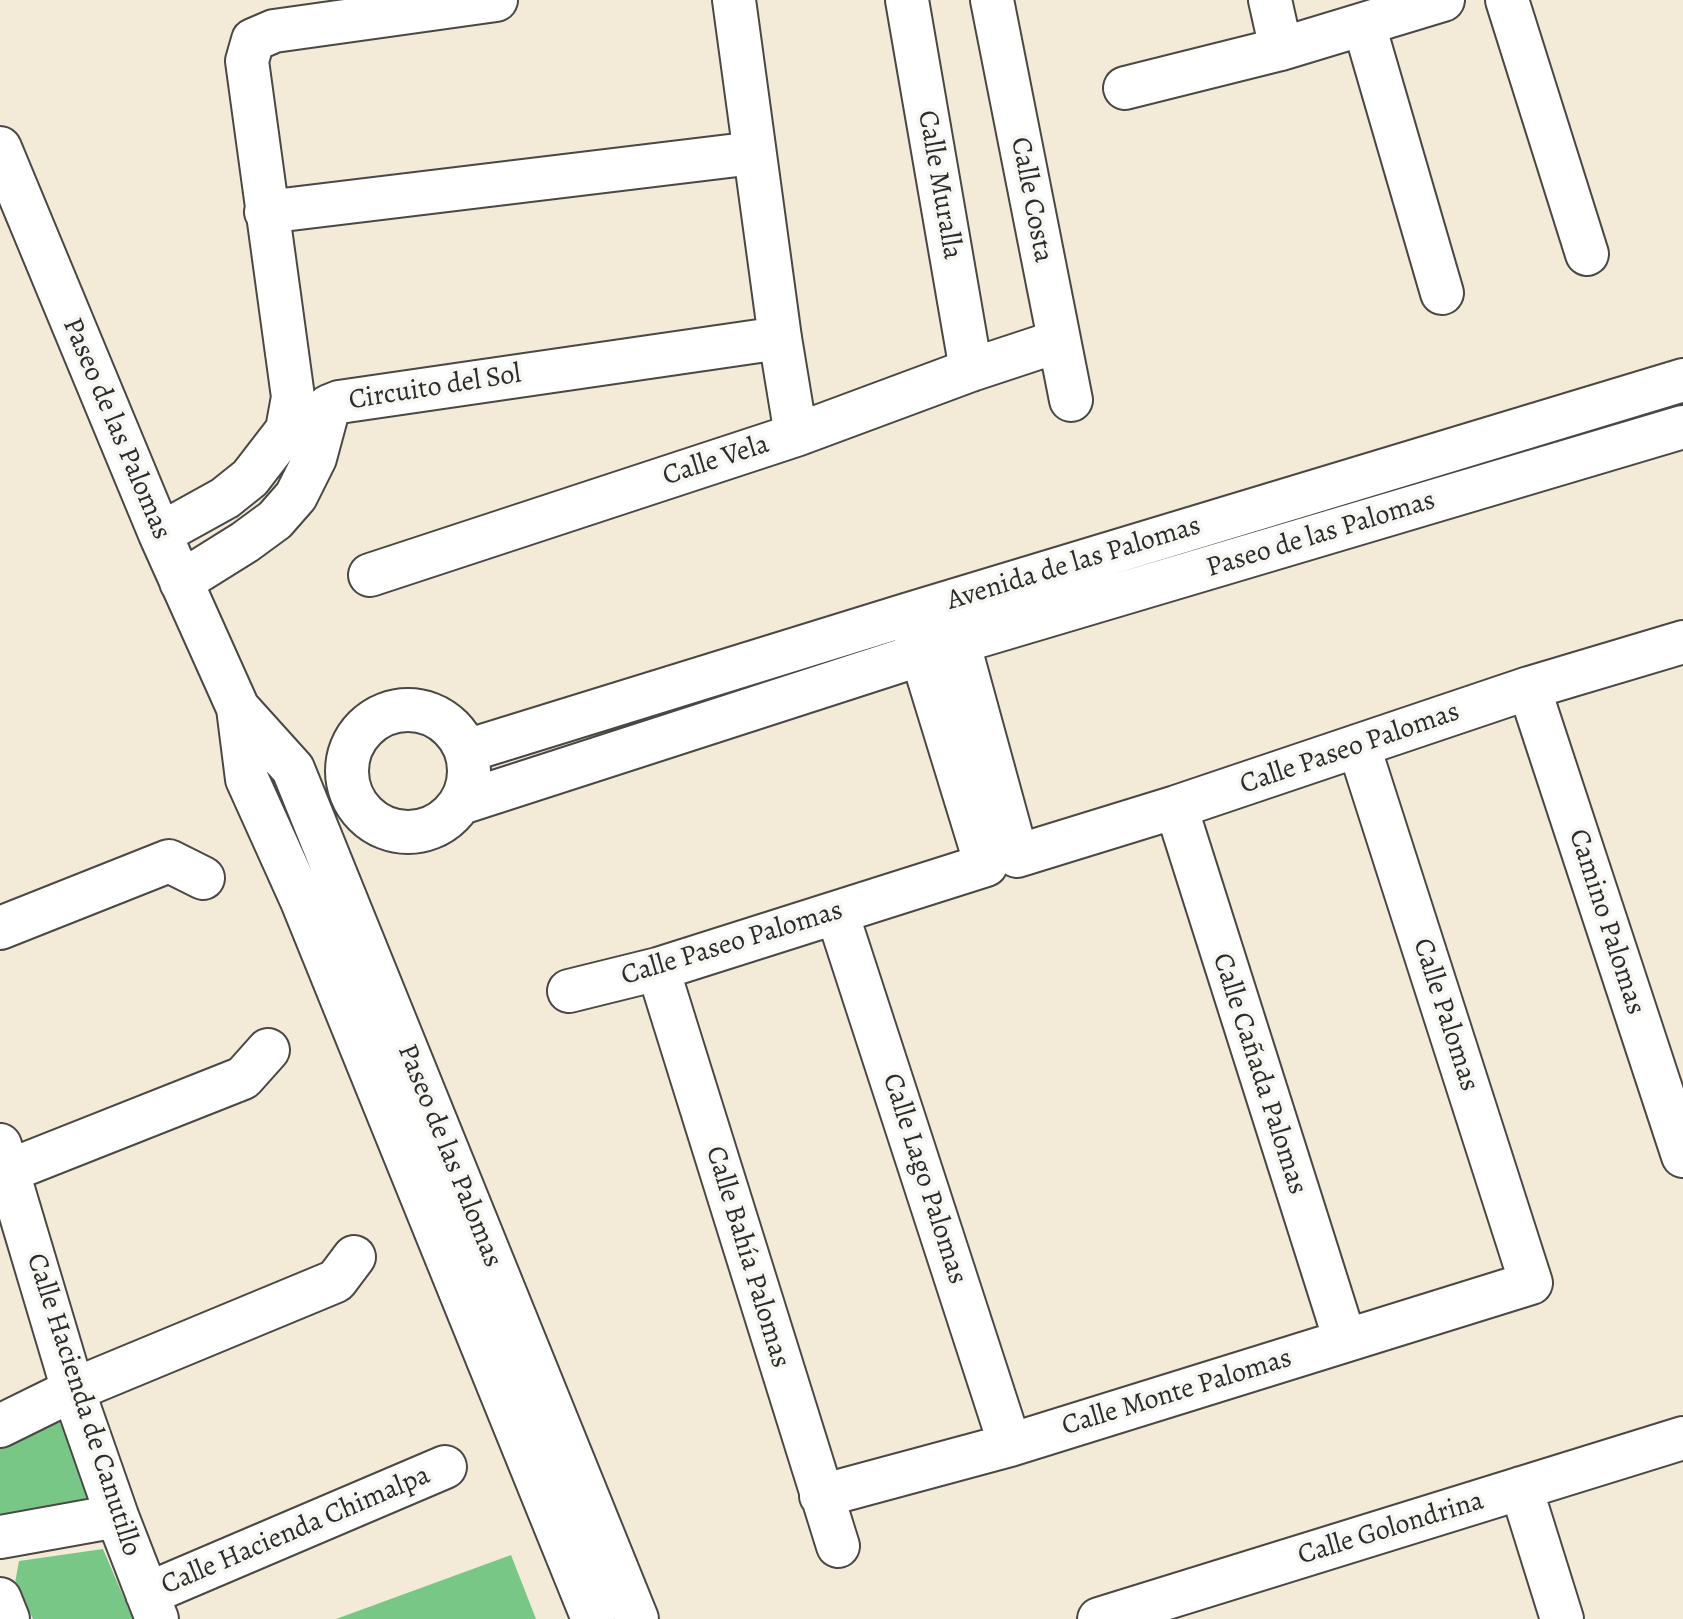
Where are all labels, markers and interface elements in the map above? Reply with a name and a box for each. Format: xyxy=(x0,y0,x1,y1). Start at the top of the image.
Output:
street label: Calle Muralla xyxy=(909,108,969,262)
street label: Calle Costa xyxy=(1002,135,1060,265)
street label: Paseo de las Palomas xyxy=(54,313,178,545)
street label: Circuito del Sol xyxy=(346,358,524,418)
street label: Calle Vela xyxy=(659,428,773,494)
street label: Paseo de las Palomas xyxy=(1203,484,1439,586)
street label: Avenida de las Palomas xyxy=(943,509,1205,619)
street label: Calle Paseo Palomas xyxy=(1236,696,1464,802)
street label: Camino Palomas xyxy=(1560,825,1652,1019)
street label: Calle Paseo Palomas xyxy=(617,894,847,994)
street label: Calle Palomas xyxy=(1405,934,1485,1096)
street label: Calle Cañada Palomas xyxy=(1204,949,1314,1199)
street label: Paseo de las Palomas xyxy=(389,1040,509,1272)
street label: Calle Lago Palomas xyxy=(874,1069,974,1289)
street label: Calle Bahía Palomas xyxy=(697,1142,797,1372)
street label: Calle Hacienda de Canutillo xyxy=(18,1249,148,1561)
street label: Calle Monte Palomas xyxy=(1058,1342,1296,1444)
street label: Calle Hacienda Chimalpa xyxy=(157,1459,435,1603)
street label: Calle Golondrina xyxy=(1294,1485,1488,1573)

